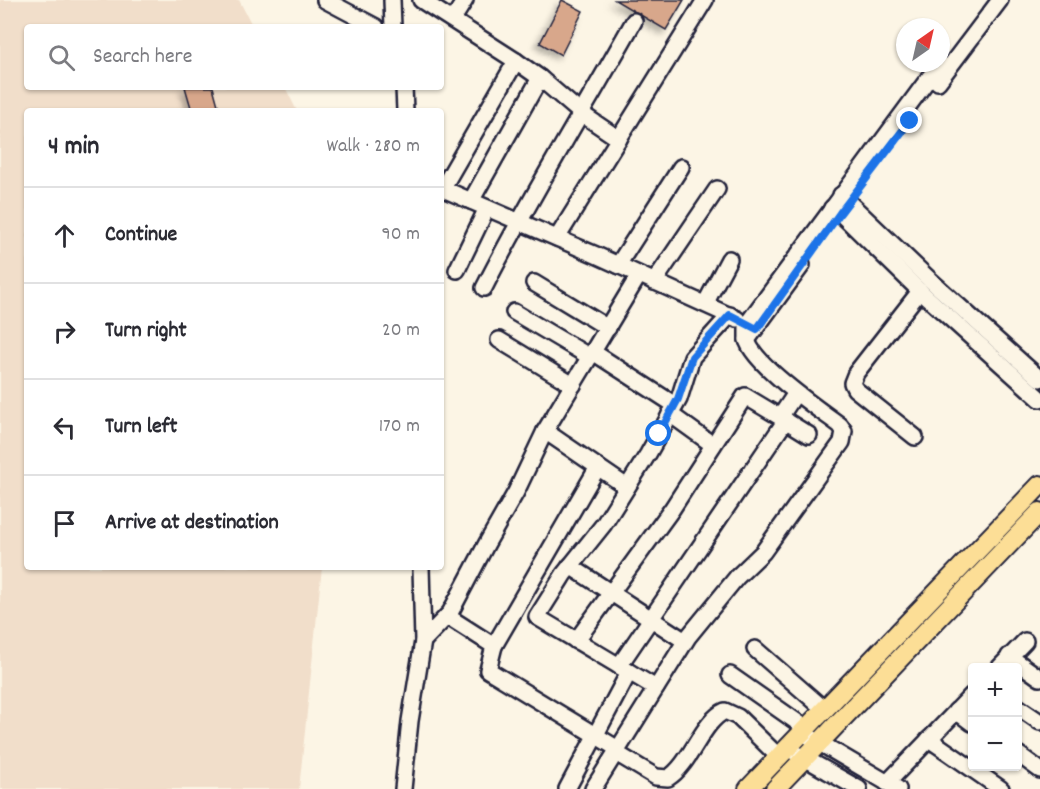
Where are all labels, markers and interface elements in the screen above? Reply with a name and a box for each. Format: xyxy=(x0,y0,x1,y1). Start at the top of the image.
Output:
north arrow xyxy=(896,18,950,72)
search box xyxy=(24,24,444,90)
icon: search xyxy=(45,41,78,74)
text: Search here xyxy=(93,42,192,73)
route end xyxy=(896,107,922,133)
text: 4 min xyxy=(48,129,99,166)
text: Walk · 280 m xyxy=(326,133,420,161)
icon: ahead xyxy=(48,219,81,252)
text: Continue xyxy=(105,220,177,251)
text: 90 m xyxy=(382,221,420,249)
icon: right xyxy=(48,315,81,348)
text: Turn right xyxy=(105,316,187,347)
text: 20 m xyxy=(382,317,420,345)
icon: left xyxy=(48,411,81,444)
text: Turn left xyxy=(105,412,177,443)
text: 170 m xyxy=(379,413,420,441)
route start xyxy=(645,420,671,446)
icon: arrive xyxy=(48,507,81,540)
text: Arrive at destination xyxy=(105,508,279,539)
map controls xyxy=(968,663,1022,771)
button: + xyxy=(968,663,1022,717)
button: − xyxy=(968,717,1022,771)

